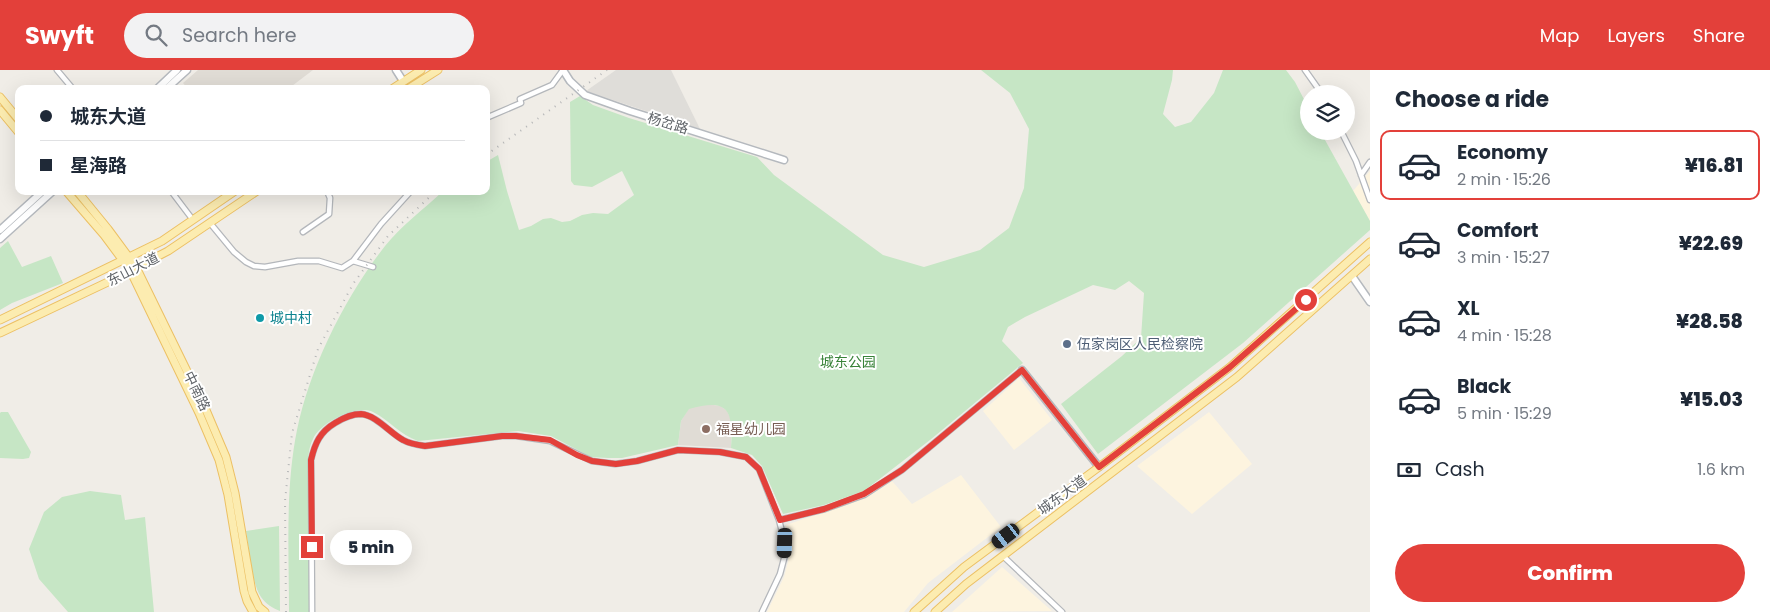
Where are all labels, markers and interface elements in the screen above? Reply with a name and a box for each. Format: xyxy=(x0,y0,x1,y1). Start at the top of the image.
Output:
search box xyxy=(124,13,474,58)
text: Swyft xyxy=(25,19,94,52)
icon: search xyxy=(142,21,170,49)
text: Search here xyxy=(182,22,297,49)
text: Map xyxy=(1540,23,1580,48)
text: Layers xyxy=(1608,23,1665,48)
text: Share xyxy=(1693,23,1745,48)
text: Choose a ride xyxy=(1395,84,1549,115)
map controls xyxy=(1300,85,1355,140)
button: layers xyxy=(1300,85,1355,140)
text: 城东大道 xyxy=(70,103,146,130)
street label: 杨岔路 xyxy=(645,107,691,139)
text: Economy xyxy=(1457,139,1548,166)
icon: car xyxy=(1397,143,1442,188)
text: 星海路 xyxy=(70,152,127,179)
text: ¥16.81 xyxy=(1685,152,1743,179)
text: 2 min · 15:26 xyxy=(1457,168,1551,191)
text: Comfort xyxy=(1457,217,1539,244)
icon: car xyxy=(1397,221,1442,266)
text: ¥22.69 xyxy=(1679,230,1743,257)
text: 3 min · 15:27 xyxy=(1457,246,1550,269)
street label: 东山大道 xyxy=(104,247,162,291)
route start xyxy=(1295,289,1317,311)
text: XL xyxy=(1457,295,1480,322)
icon: car xyxy=(1397,299,1442,344)
place label: 城中村 xyxy=(270,308,312,328)
text: ¥28.58 xyxy=(1676,308,1743,335)
marker: 城中村 xyxy=(254,312,266,324)
text: 4 min · 15:28 xyxy=(1457,324,1552,347)
place label: 伍家岗区人民检察院 xyxy=(1077,334,1203,354)
marker: 伍家岗区人民检察院 xyxy=(1061,338,1073,350)
park label: 城东公园 xyxy=(820,352,876,372)
street label: 中南路 xyxy=(179,368,215,414)
text: Black xyxy=(1457,373,1511,400)
icon: car xyxy=(1397,377,1442,422)
text: ¥15.03 xyxy=(1680,386,1743,413)
text: 5 min · 15:29 xyxy=(1457,402,1552,425)
place label: 福星幼儿园 xyxy=(716,419,786,439)
marker: 福星幼儿园 xyxy=(700,423,712,435)
icon: cash xyxy=(1395,456,1423,484)
text: Cash xyxy=(1435,456,1485,483)
text: 1.6 km xyxy=(1697,458,1745,481)
street label: 城东大道 xyxy=(1033,470,1091,520)
car xyxy=(989,521,1022,551)
car xyxy=(776,528,793,558)
callout: 5 min xyxy=(330,530,412,564)
route end xyxy=(301,536,323,558)
text: 5 min xyxy=(348,536,394,559)
button: Confirm xyxy=(1395,544,1745,602)

